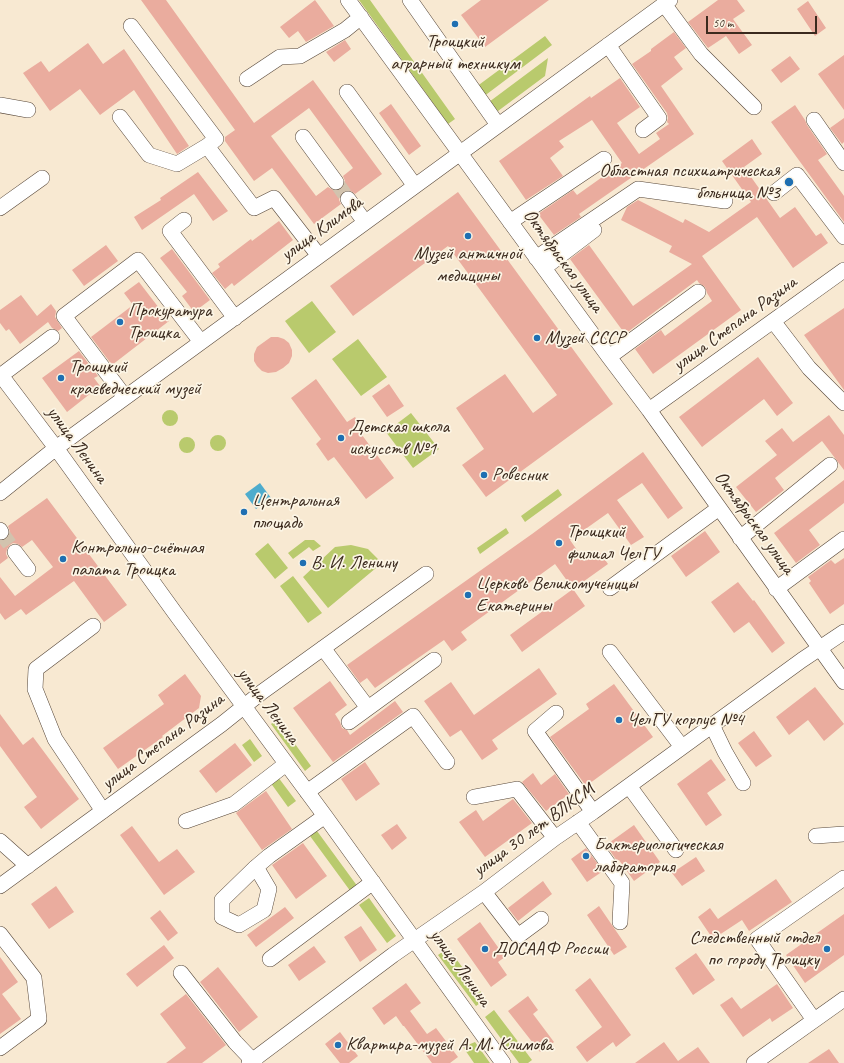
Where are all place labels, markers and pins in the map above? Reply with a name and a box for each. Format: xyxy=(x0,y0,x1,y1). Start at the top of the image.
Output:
marker: Троицкий аграрный техникум xyxy=(450,19,460,29)
place label: Троицкий аграрный техникум xyxy=(390,31,520,75)
place label: Областная психиатрическая больница №3 xyxy=(599,160,780,204)
marker: Областная психиатрическая больница №3 xyxy=(783,176,795,188)
marker: Музей античной медицины xyxy=(463,231,473,241)
place label: Музей античной медицины xyxy=(414,243,522,287)
place label: Прокуратура Троицка xyxy=(128,300,212,344)
marker: Прокуратура Троицка xyxy=(115,317,125,327)
place label: Музей СССР xyxy=(545,327,625,349)
marker: Музей СССР xyxy=(532,333,542,343)
place label: Троицкий краеведческий музей xyxy=(69,356,201,400)
marker: Троицкий краеведческий музей xyxy=(56,373,66,383)
place label: Детская школа искусств №1 xyxy=(349,416,449,460)
marker: Детская школа искусств №1 xyxy=(336,433,346,443)
place label: Ровесник xyxy=(492,464,547,486)
marker: Ровесник xyxy=(479,470,489,480)
place label: Центральная площадь xyxy=(252,490,339,534)
marker: Центральная площадь xyxy=(239,507,249,517)
place label: Троицкий филиал ЧелГУ xyxy=(567,521,660,565)
place label: Контрольно-счётная палата Троицка xyxy=(71,537,203,581)
marker: Троицкий филиал ЧелГУ xyxy=(554,538,564,548)
place label: В. И. Ленину xyxy=(311,552,397,574)
marker: Контрольно-счётная палата Троицка xyxy=(58,554,68,564)
marker: В. И. Ленину xyxy=(298,558,308,568)
place label: Церковь Великомученицы Екатерины xyxy=(476,573,637,617)
marker: Церковь Великомученицы Екатерины xyxy=(463,590,473,600)
place label: ЧелГУ корпус №4 xyxy=(627,709,744,731)
marker: ЧелГУ корпус №4 xyxy=(614,715,624,725)
place label: Бактериологическая лаборатория xyxy=(594,834,722,878)
marker: Бактериологическая лаборатория xyxy=(581,851,591,861)
place label: Следственный отдел по городу Троицку xyxy=(690,927,819,971)
place label: ДОСААФ России xyxy=(493,938,607,960)
marker: ДОСААФ России xyxy=(480,944,490,954)
marker: Следственный отдел по городу Троицку xyxy=(822,944,832,954)
place label: Квартира-музей А. М. Климова xyxy=(346,1034,552,1056)
marker: Квартира-музей А. М. Климова xyxy=(333,1040,343,1050)

